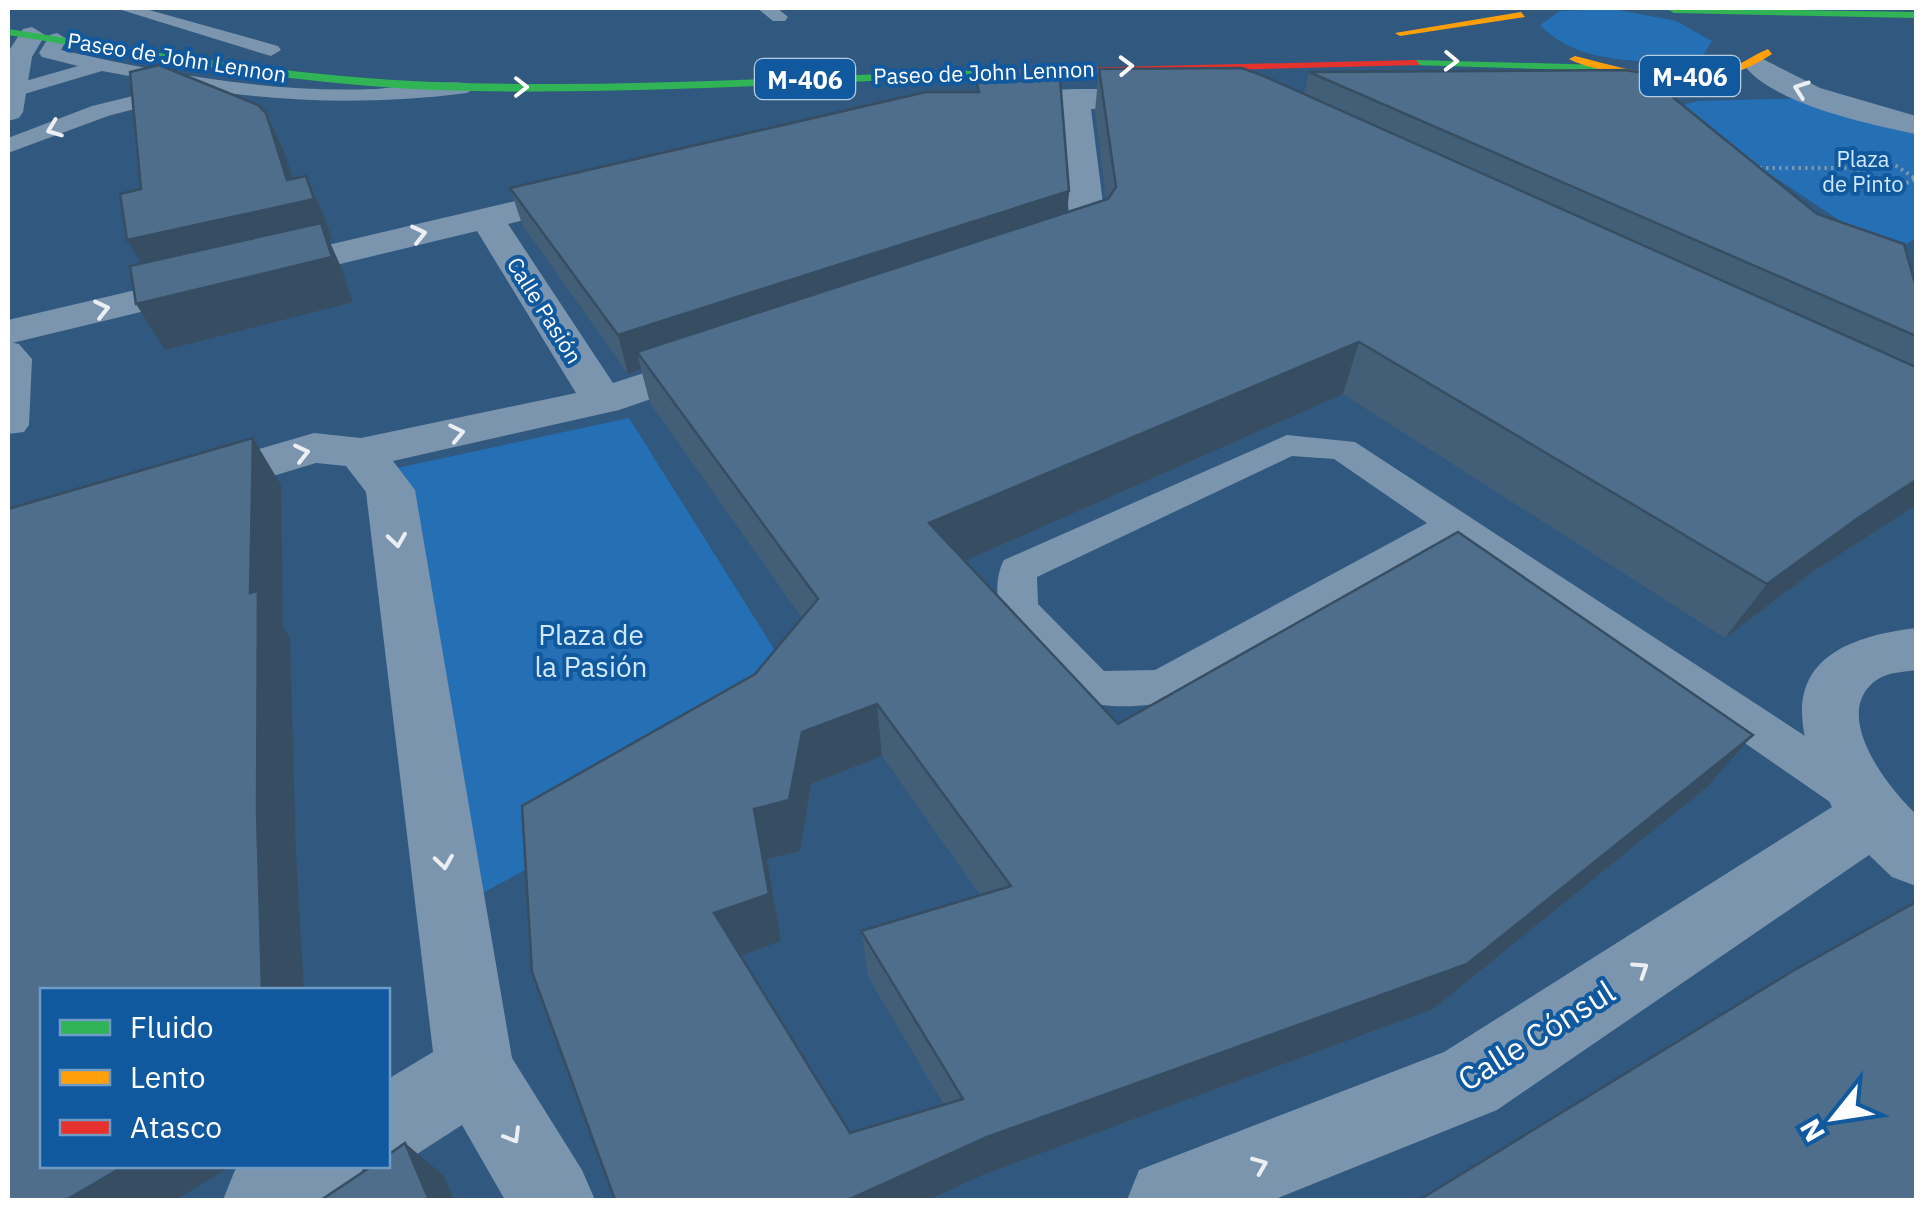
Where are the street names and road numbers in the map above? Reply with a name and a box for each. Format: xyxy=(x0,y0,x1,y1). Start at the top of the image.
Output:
street label: Paseo de John Lennon xyxy=(65,25,289,89)
street label: Paseo de John Lennon xyxy=(873,54,1095,90)
road number: M-406 xyxy=(1640,56,1740,96)
road number: M-406 xyxy=(755,59,855,99)
street label: Calle Pasión xyxy=(501,251,589,369)
street label: Calle Cónsul xyxy=(1449,970,1623,1100)

